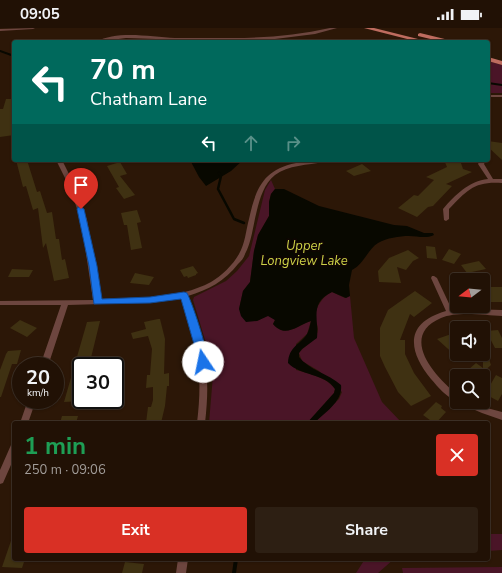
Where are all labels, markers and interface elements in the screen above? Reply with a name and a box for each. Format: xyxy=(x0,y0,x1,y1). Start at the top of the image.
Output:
text: 09:05 xyxy=(20,4,60,24)
text: 70 m xyxy=(90,51,156,89)
icon: left xyxy=(24,56,76,108)
text: Chatham Lane xyxy=(90,87,207,111)
icon: left xyxy=(198,132,220,154)
icon: ahead xyxy=(240,132,262,154)
icon: right xyxy=(282,132,304,154)
pin xyxy=(64,168,98,209)
icon: arrive xyxy=(70,174,92,196)
water label: Upper Longview Lake xyxy=(260,237,348,270)
north arrow xyxy=(450,273,490,313)
map controls xyxy=(450,273,490,409)
button: sound xyxy=(450,321,490,361)
position arrow xyxy=(182,341,224,383)
speed limit sign: 30 xyxy=(72,357,124,409)
text: 20 xyxy=(26,364,50,391)
button: search xyxy=(450,369,490,409)
text: km/h xyxy=(27,386,49,400)
text: 1 min xyxy=(24,430,86,462)
button: close xyxy=(436,434,478,476)
text: 250 m · 09:06 xyxy=(24,461,106,479)
button: Exit xyxy=(24,507,247,553)
button: Share xyxy=(255,507,478,553)

